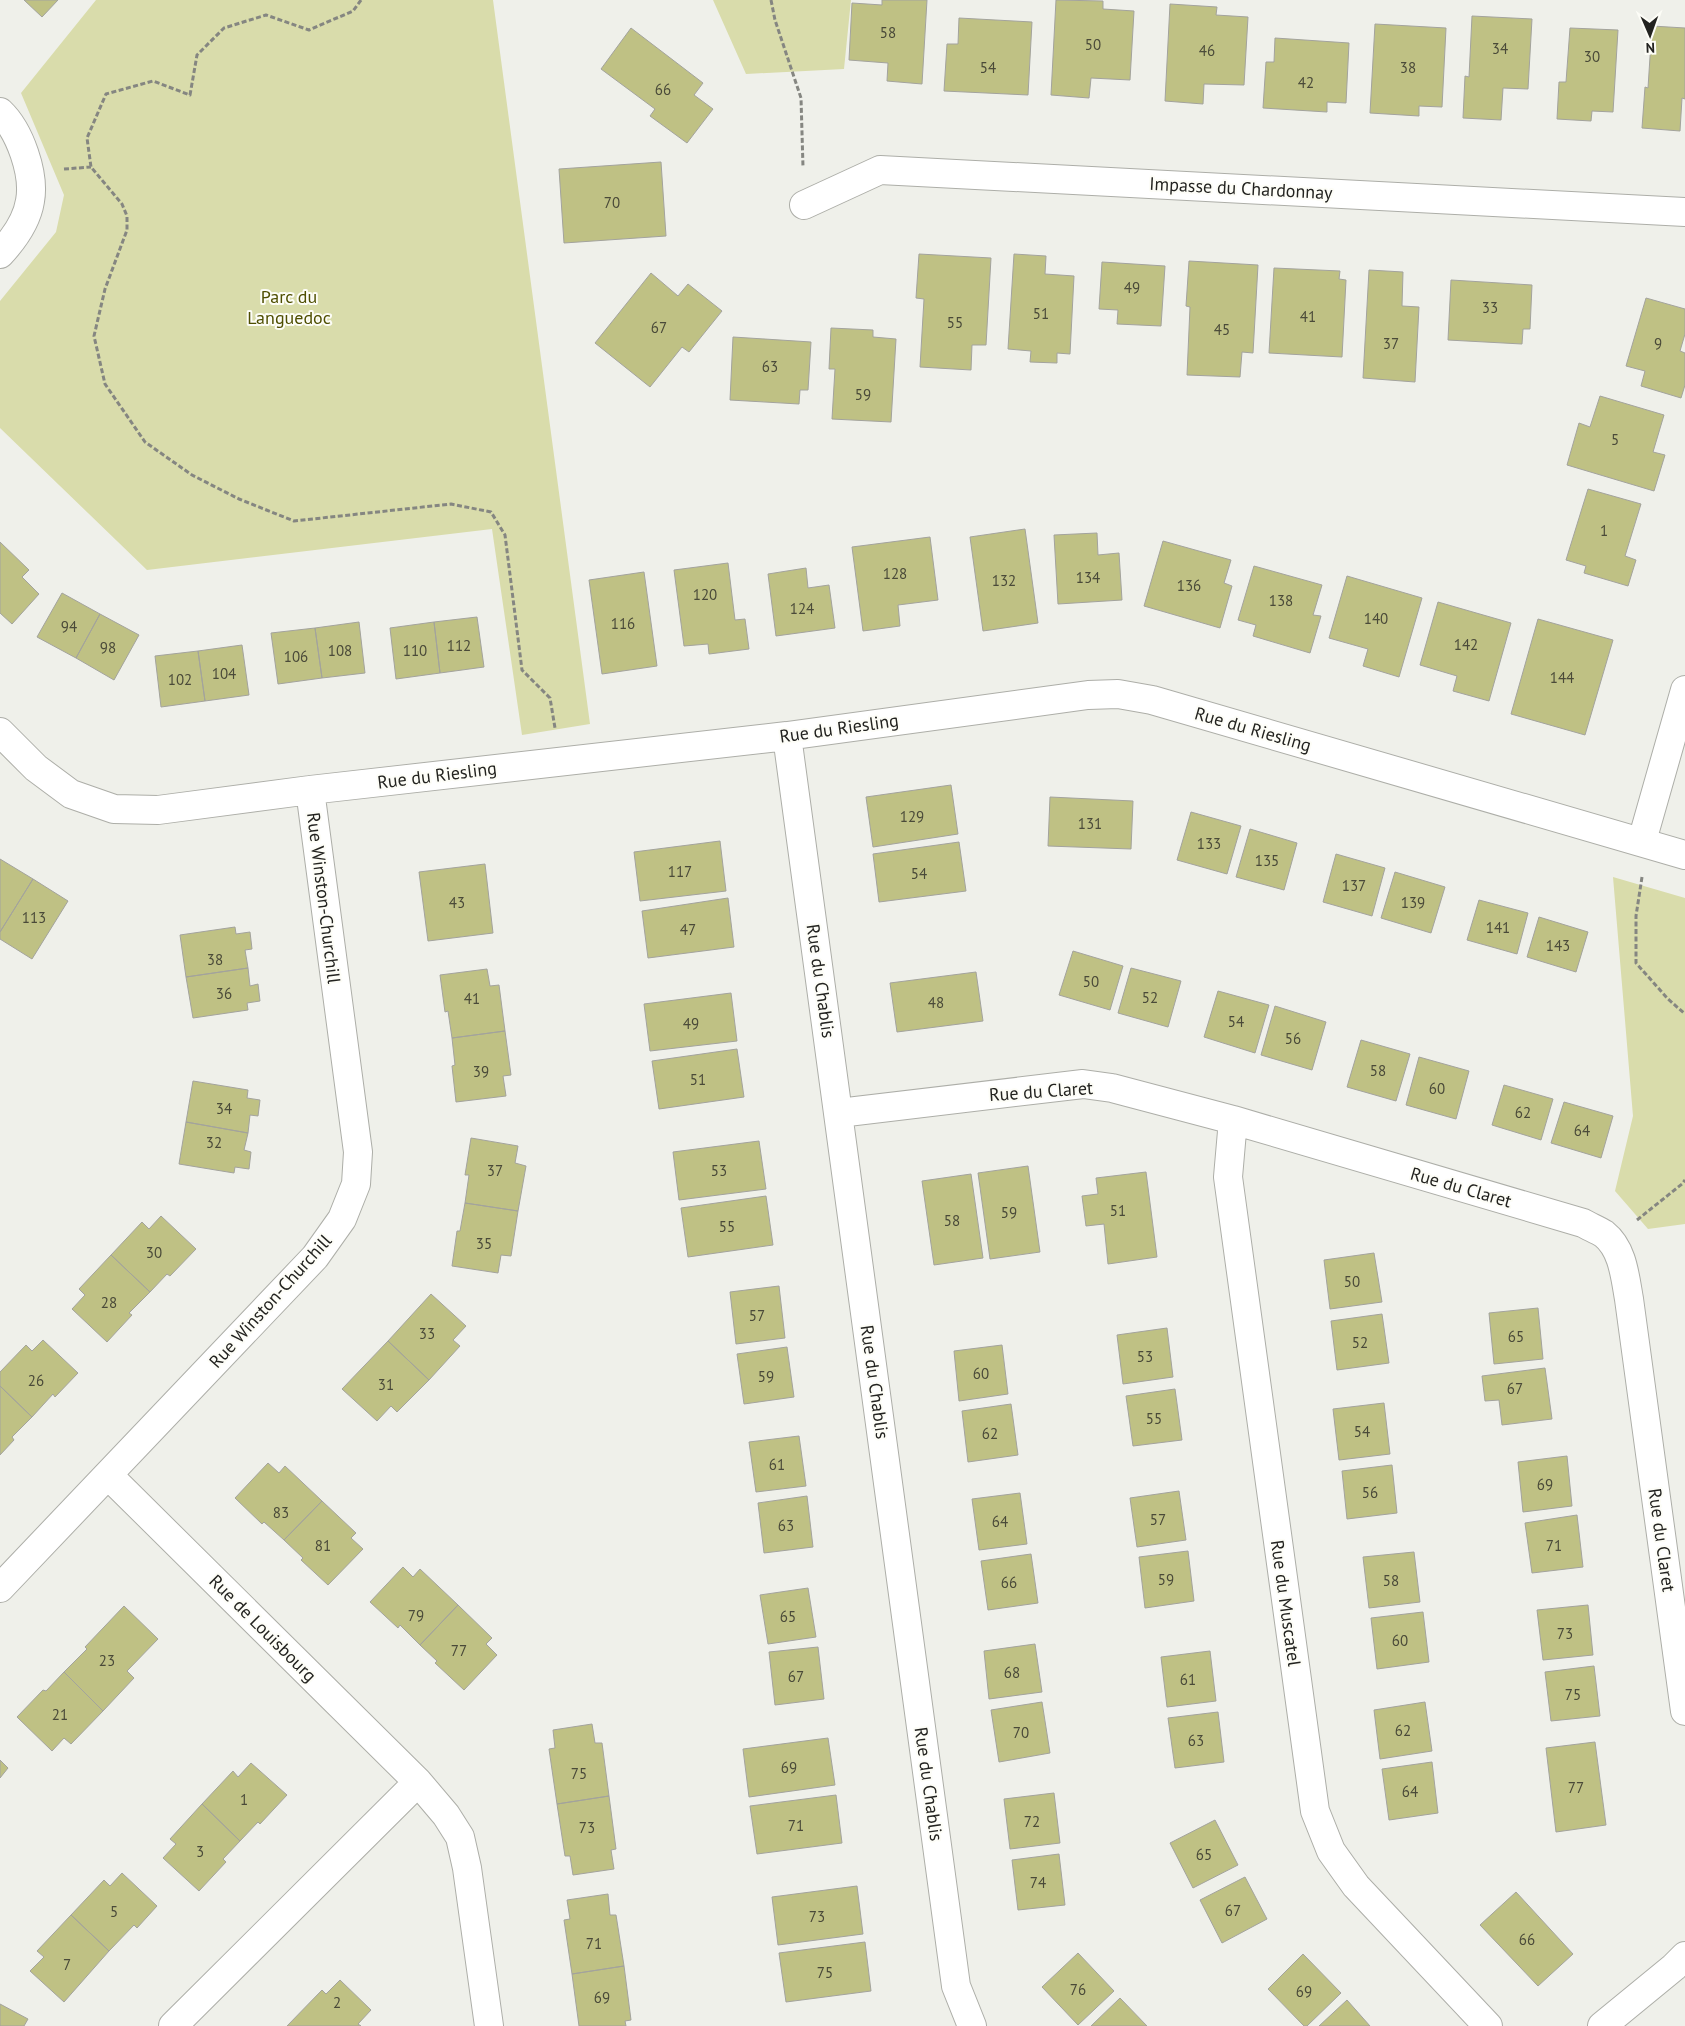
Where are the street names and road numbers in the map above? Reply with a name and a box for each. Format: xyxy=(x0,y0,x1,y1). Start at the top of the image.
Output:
street label: Impasse du Chardonnay xyxy=(1149,172,1334,204)
street label: Rue du Riesling xyxy=(1192,701,1314,757)
street label: Rue du Riesling xyxy=(778,708,900,748)
street label: Rue du Riesling xyxy=(376,756,498,794)
street label: Rue Winston-Churchill xyxy=(302,811,346,986)
street label: Rue du Chablis xyxy=(802,923,840,1039)
street label: Rue du Claret xyxy=(988,1076,1094,1106)
street label: Rue du Claret xyxy=(1408,1162,1514,1212)
street label: Rue Winston-Churchill xyxy=(204,1229,337,1373)
street label: Rue du Chablis xyxy=(856,1324,894,1440)
street label: Rue du Claret xyxy=(1643,1487,1681,1593)
street label: Rue du Muscatel xyxy=(1266,1538,1306,1668)
street label: Rue de Louisbourg xyxy=(204,1569,322,1687)
street label: Rue du Chablis xyxy=(910,1726,948,1842)

